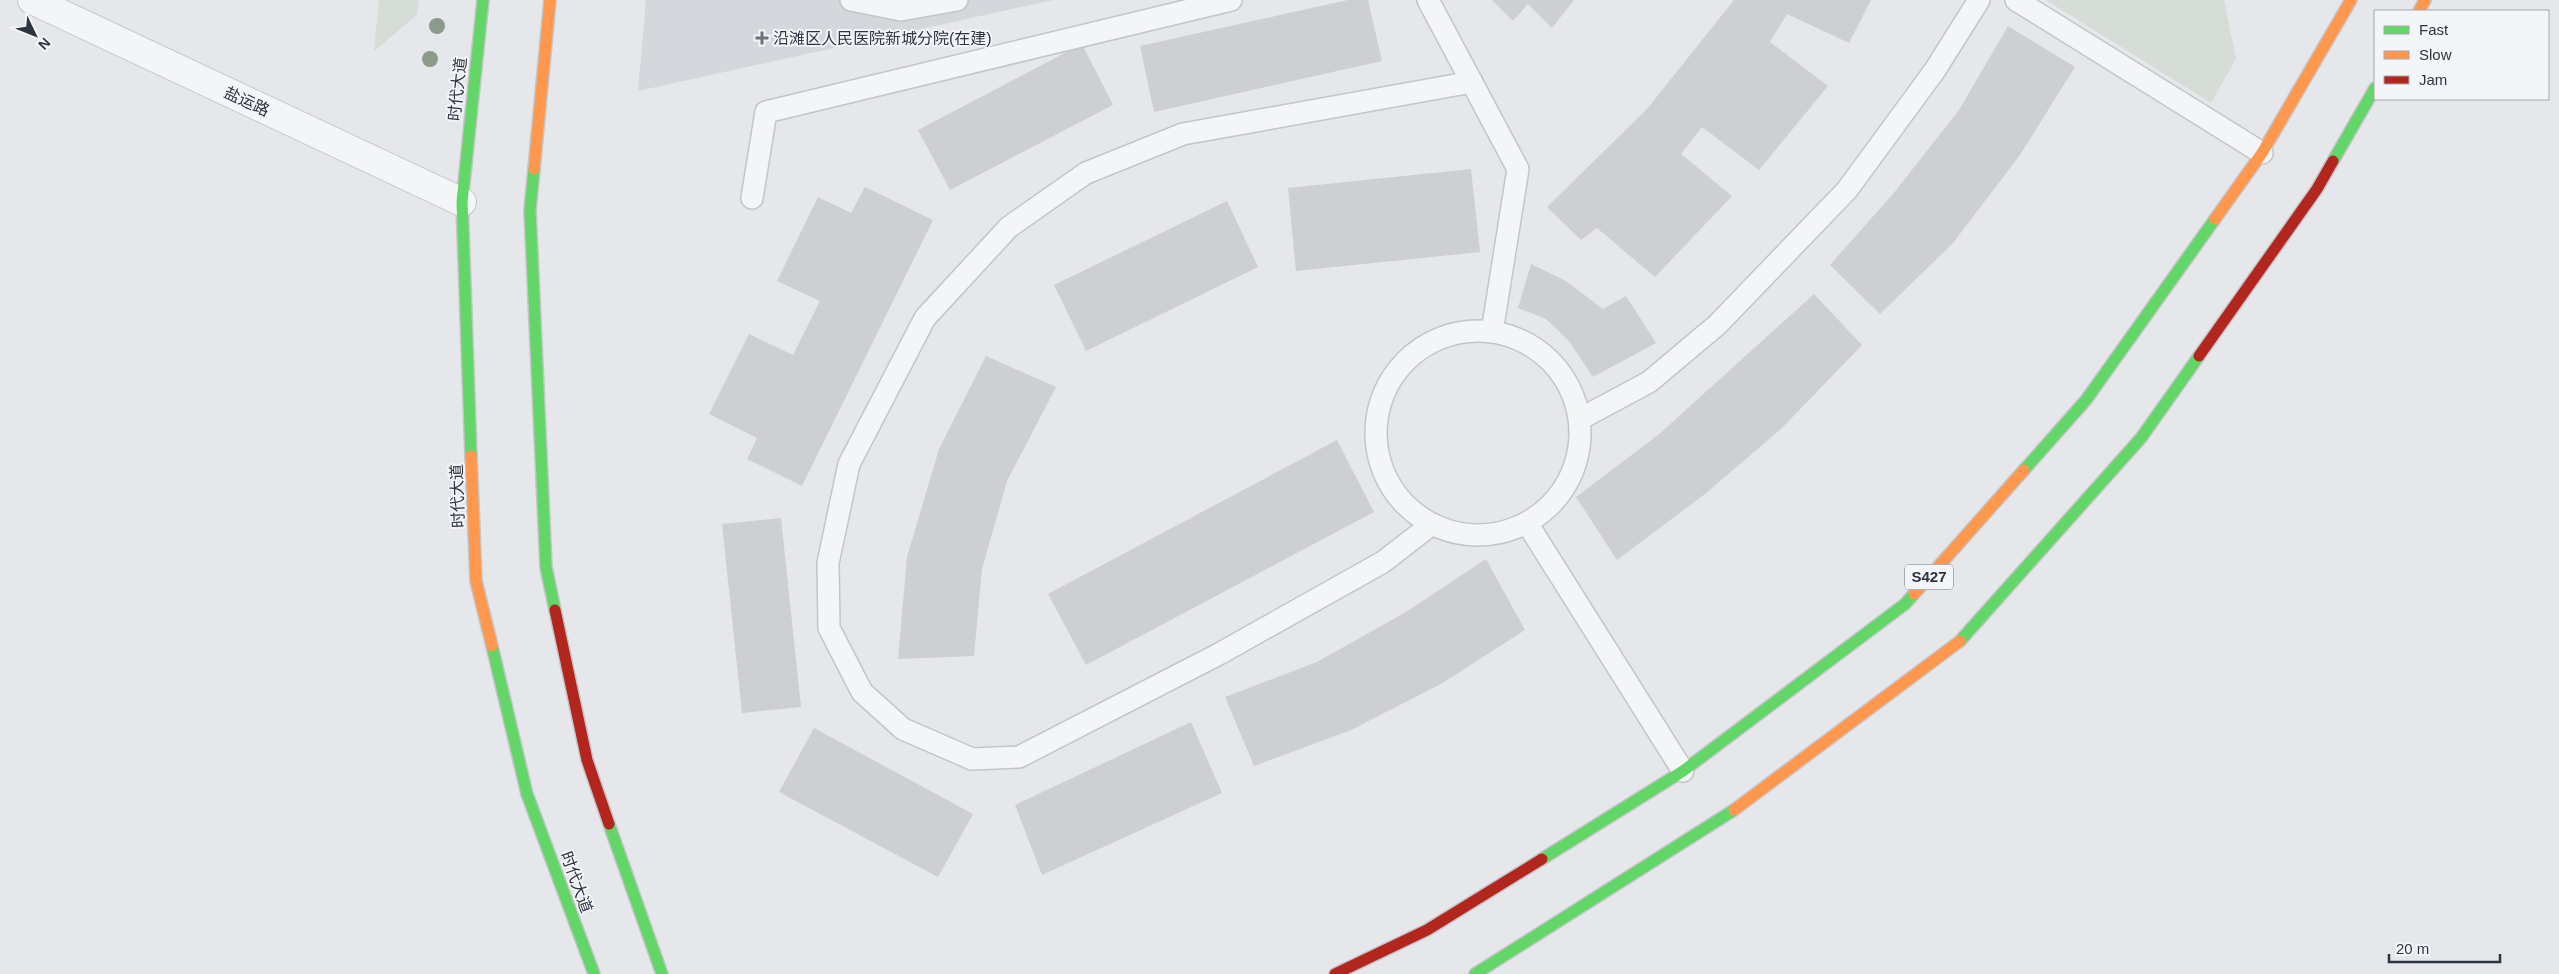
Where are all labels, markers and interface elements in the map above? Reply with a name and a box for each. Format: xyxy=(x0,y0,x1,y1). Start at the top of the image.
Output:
north arrow xyxy=(10,10,60,60)
legend xyxy=(2374,10,2549,100)
text: Fast xyxy=(2419,21,2449,38)
place label: 沿滩区人民医院新城分院(在建) xyxy=(773,30,992,47)
marker: 沿滩区人民医院新城分院(在建) xyxy=(755,31,769,45)
text: N xyxy=(35,35,54,53)
text: Slow xyxy=(2419,46,2452,63)
street label: 时代大道 xyxy=(446,56,469,122)
text: Jam xyxy=(2419,71,2447,88)
street label: 盐运路 xyxy=(221,84,272,119)
street label: 时代大道 xyxy=(448,464,467,528)
road number: S427 xyxy=(1905,564,1953,590)
street label: 时代大道 xyxy=(558,849,595,915)
scale bar xyxy=(2389,932,2500,964)
text: 20 m xyxy=(2396,940,2429,957)

